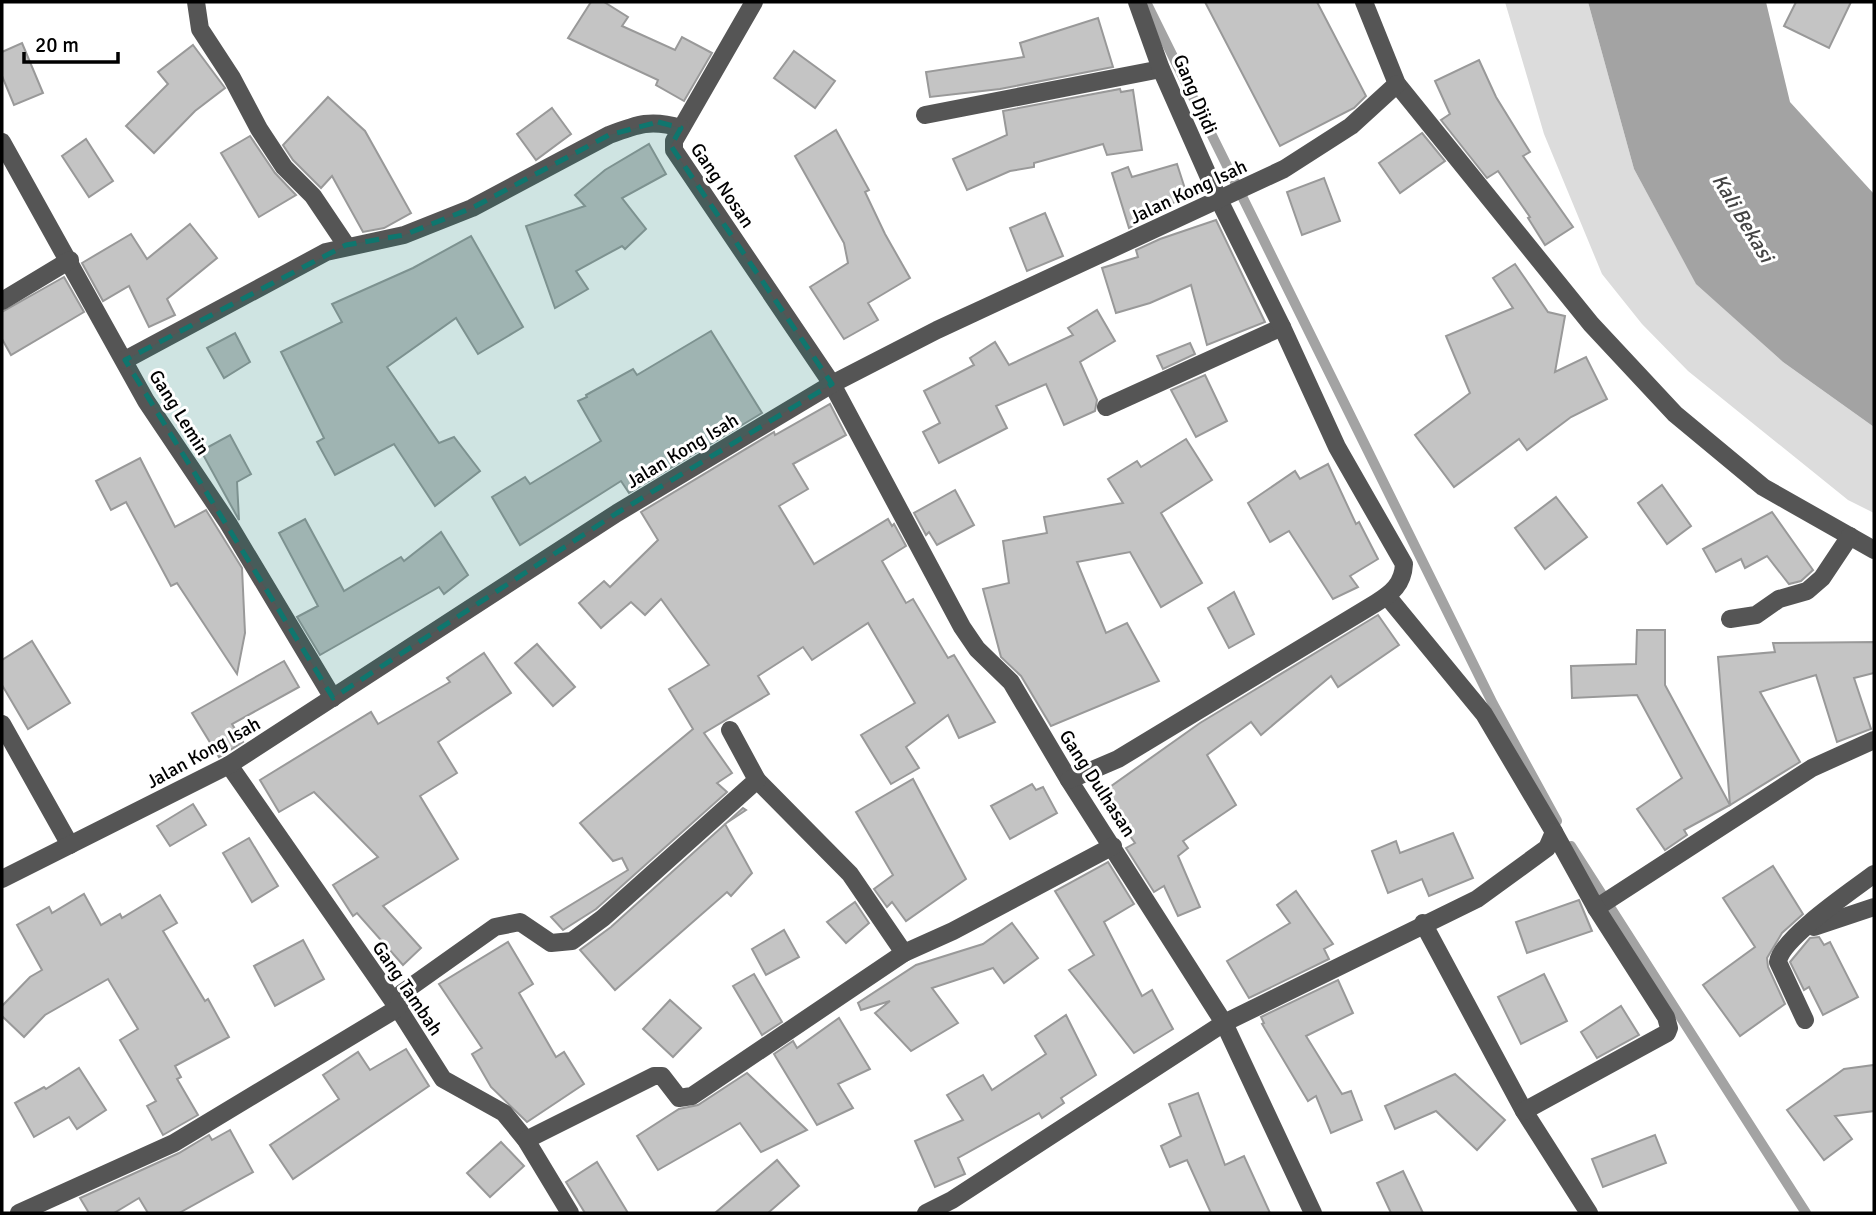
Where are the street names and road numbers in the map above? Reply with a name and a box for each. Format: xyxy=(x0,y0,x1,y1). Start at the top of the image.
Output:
street label: Gang Djidi xyxy=(1168,51,1223,138)
street label: Gang Nosan xyxy=(685,138,759,233)
street label: Jalan Kong Isah xyxy=(1126,154,1251,230)
street label: Gang Lemin xyxy=(144,365,215,460)
street label: Jalan Kong Isah xyxy=(622,408,743,494)
street label: Jalan Kong Isah xyxy=(142,712,265,794)
street label: Gang Dulhasan xyxy=(1054,725,1141,842)
street label: Gang Tambah xyxy=(367,937,448,1041)

